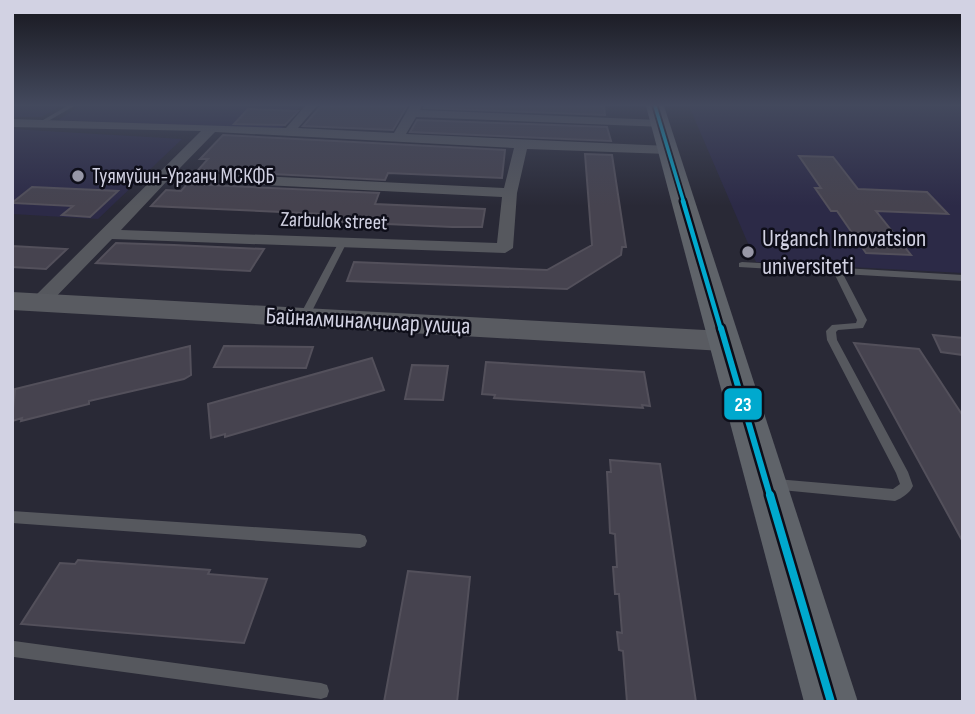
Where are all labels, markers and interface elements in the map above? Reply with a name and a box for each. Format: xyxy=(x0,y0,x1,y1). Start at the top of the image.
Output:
place label: Туямуйин-Урганч МСКФБ xyxy=(92,164,275,189)
marker: Туямуйин-Урганч МСКФБ xyxy=(70,168,86,184)
street label: Zarbulok street xyxy=(280,207,388,235)
place label: Urganch Innovatsion universiteti xyxy=(762,224,926,281)
marker: Urganch Innovatsion universiteti xyxy=(740,244,756,260)
street label: Байналминалчилар улица xyxy=(265,301,471,341)
line badge: 23 xyxy=(723,387,763,421)
text: 23 xyxy=(735,394,751,417)

